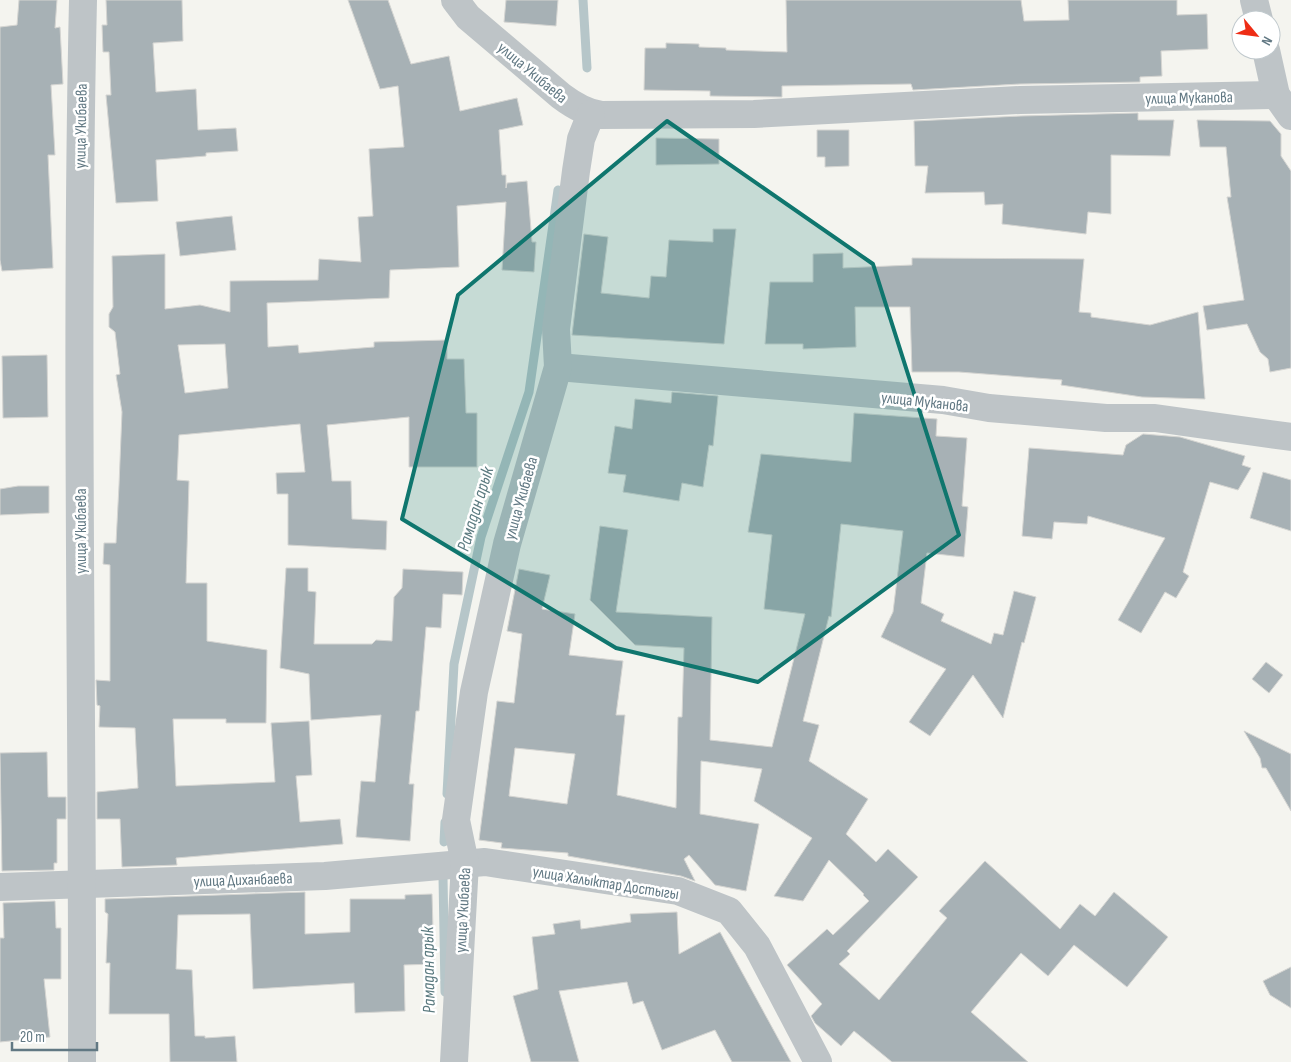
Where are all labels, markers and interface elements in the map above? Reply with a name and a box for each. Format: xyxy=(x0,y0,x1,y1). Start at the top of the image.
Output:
north arrow xyxy=(1231,10,1281,60)
text: N xyxy=(1258,34,1276,48)
street label: улица Укибаева xyxy=(493,38,571,108)
street label: улица Укибаева xyxy=(71,83,92,169)
street label: улица Муканова xyxy=(1145,88,1233,109)
street label: улица Муканова xyxy=(880,388,969,417)
street label: улица Укибаева xyxy=(501,455,542,542)
water label: Рамадан арык xyxy=(453,463,499,554)
street label: улица Укибаева xyxy=(72,488,91,574)
street label: улица Халыктар Достыгы xyxy=(531,863,680,904)
street label: улица Укибаева xyxy=(452,867,475,953)
street label: улица Диханбаева xyxy=(193,869,293,892)
water label: Рамадан арык xyxy=(417,925,440,1014)
scale bar xyxy=(12,1020,98,1052)
text: 20 m xyxy=(20,1028,45,1047)

